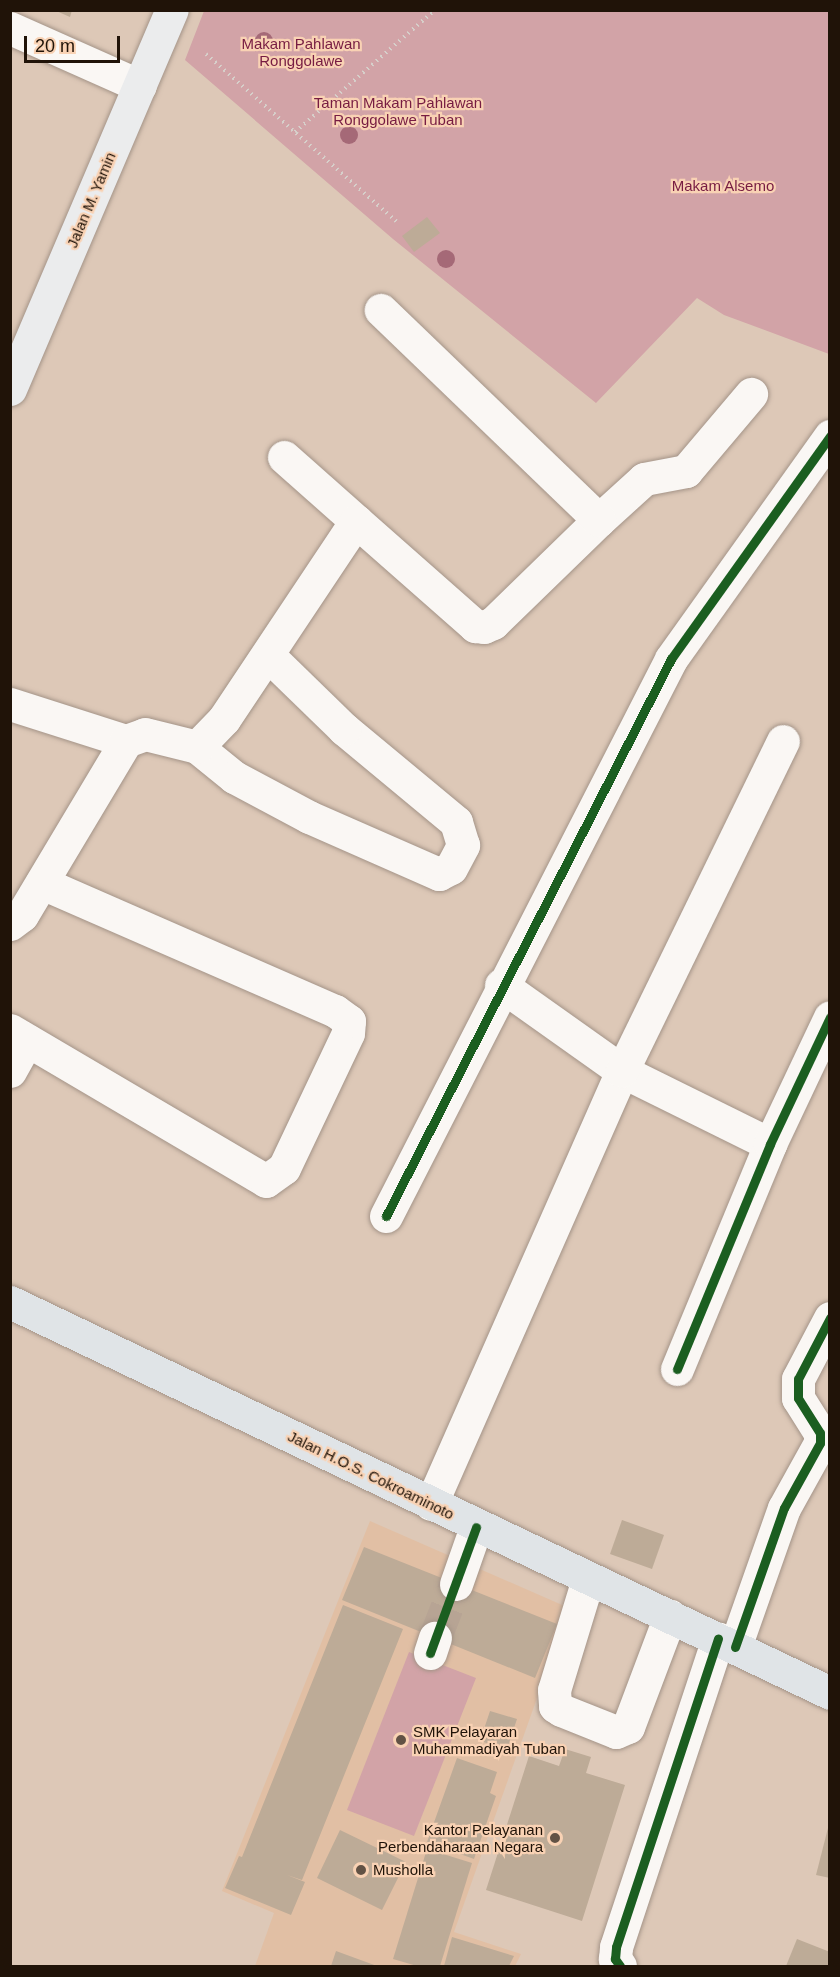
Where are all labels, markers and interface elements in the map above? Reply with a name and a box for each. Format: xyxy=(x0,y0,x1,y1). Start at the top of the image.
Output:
scale bar xyxy=(27,24,123,62)
park label: Makam Pahlawan Ronggolawe xyxy=(241,34,361,69)
text: 20 m xyxy=(35,36,75,56)
park label: Taman Makam Pahlawan Ronggolawe Tuban xyxy=(314,93,482,128)
street label: Jalan M. Yamin xyxy=(63,149,119,251)
park label: Makam Alsemo xyxy=(671,177,775,195)
street label: Jalan H.O.S. Cokroaminoto xyxy=(285,1427,457,1523)
place label: SMK Pelayaran Muhammadiyah Tuban xyxy=(413,1722,566,1757)
marker: SMK Pelayaran Muhammadiyah Tuban xyxy=(394,1733,408,1747)
place label: Kantor Pelayanan Perbendaharaan Negara xyxy=(378,1820,543,1855)
marker: Kantor Pelayanan Perbendaharaan Negara xyxy=(548,1831,562,1845)
place label: Musholla xyxy=(373,1861,433,1879)
marker: Musholla xyxy=(354,1863,368,1877)

